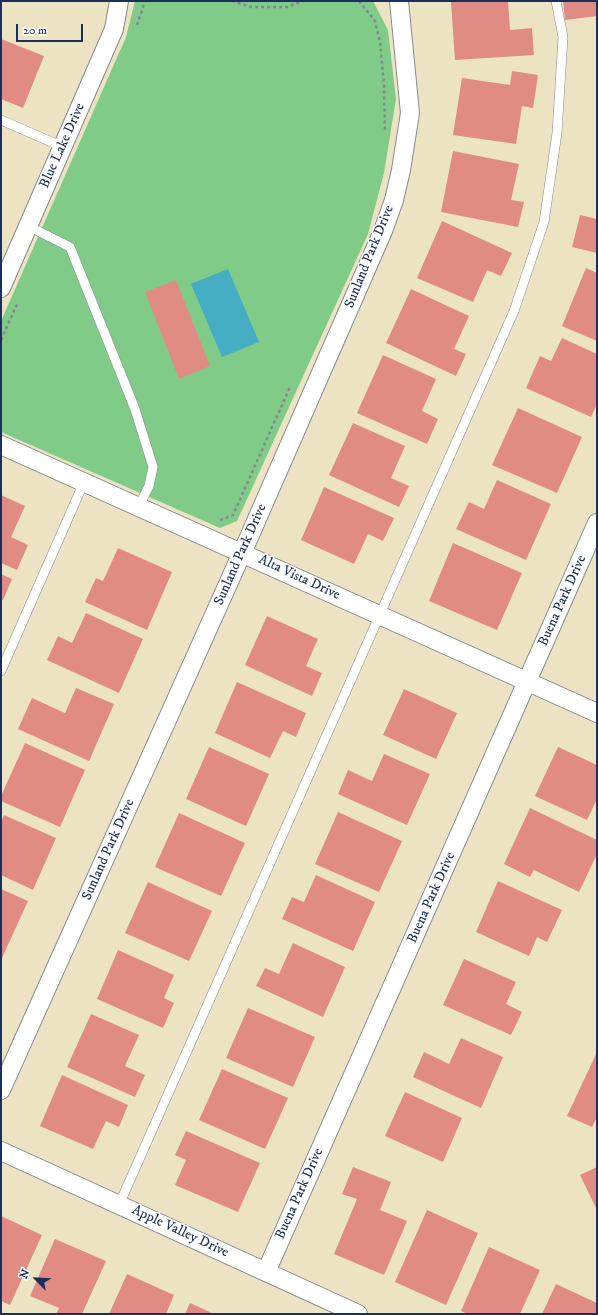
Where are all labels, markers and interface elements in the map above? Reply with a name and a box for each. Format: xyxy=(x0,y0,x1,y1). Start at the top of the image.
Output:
scale bar xyxy=(18,16,85,42)
text: 20 m xyxy=(23,23,47,38)
street label: Blue Lake Drive xyxy=(37,101,89,191)
street label: Sunland Park Drive xyxy=(342,203,398,311)
street label: Sunland Park Drive xyxy=(211,502,271,608)
street label: Alta Vista Drive xyxy=(256,552,342,604)
street label: Buena Park Drive xyxy=(535,553,591,649)
street label: Sunland Park Drive xyxy=(79,797,139,903)
street label: Buena Park Drive xyxy=(404,850,460,946)
street label: Buena Park Drive xyxy=(272,1146,328,1242)
street label: Apple Valley Drive xyxy=(129,1202,231,1262)
north arrow xyxy=(16,1259,56,1299)
text: N xyxy=(17,1267,33,1281)

